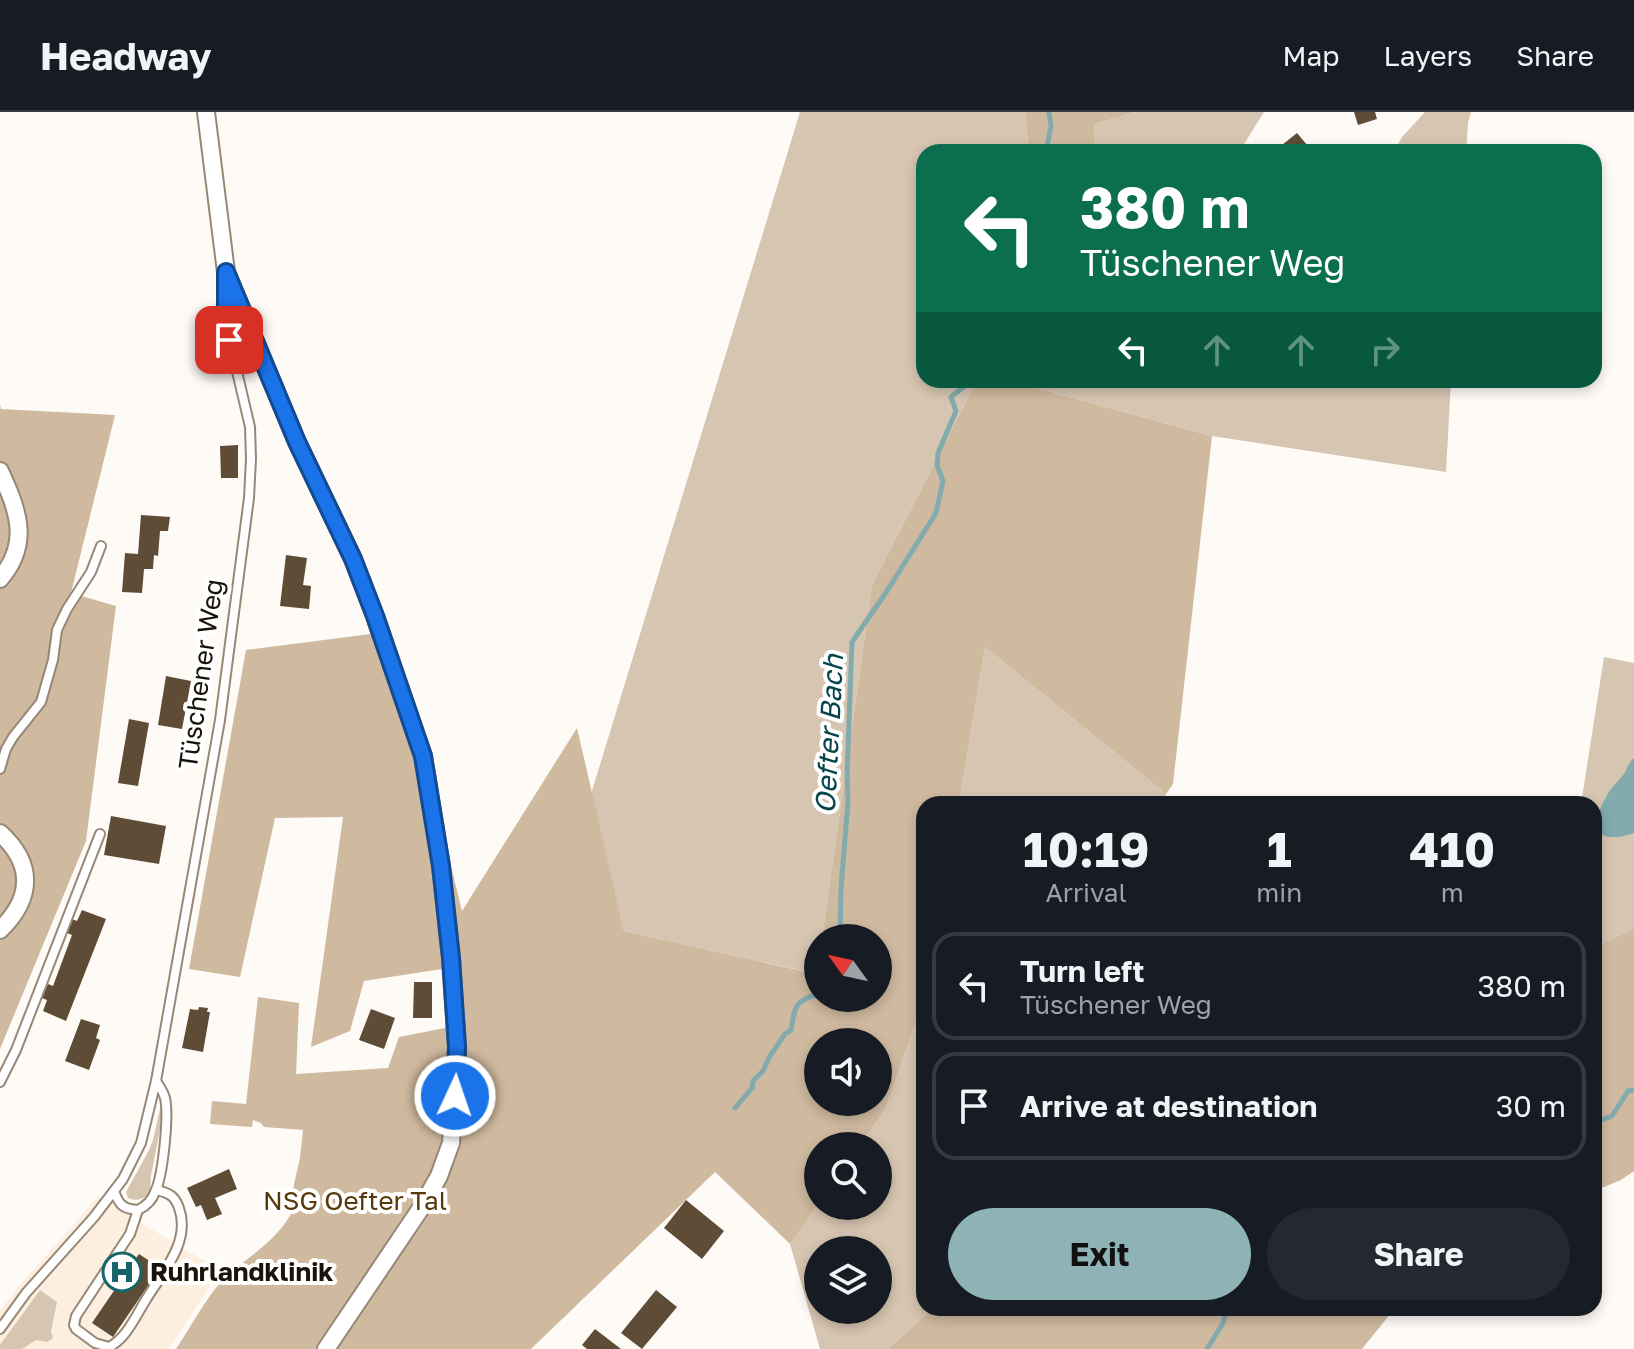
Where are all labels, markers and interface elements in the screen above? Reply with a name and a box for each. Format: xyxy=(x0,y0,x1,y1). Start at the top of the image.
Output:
text: Headway xyxy=(40,33,212,78)
text: Map xyxy=(1282,39,1340,72)
text: Layers xyxy=(1384,39,1472,72)
text: Share xyxy=(1516,39,1594,72)
text: 380 m xyxy=(1080,173,1249,240)
icon: left xyxy=(948,176,1052,280)
text: Tüschener Weg xyxy=(1080,241,1346,284)
pin xyxy=(195,306,263,374)
icon: arrive xyxy=(207,318,251,362)
icon: left xyxy=(1111,328,1155,372)
icon: ahead xyxy=(1195,328,1239,372)
icon: ahead xyxy=(1279,328,1323,372)
icon: right xyxy=(1363,328,1407,372)
street label: Tüschener Weg xyxy=(172,577,229,771)
water label: Oefter Bach xyxy=(808,652,849,815)
text: 10:19 xyxy=(1023,820,1149,878)
text: 1 xyxy=(1267,820,1292,878)
text: 410 xyxy=(1409,820,1495,878)
text: Arrival xyxy=(1045,877,1127,908)
text: min xyxy=(1256,877,1302,908)
text: m xyxy=(1441,877,1464,908)
north arrow xyxy=(804,924,892,1012)
map controls xyxy=(804,924,892,1324)
text: Turn left xyxy=(1020,953,1145,989)
icon: left xyxy=(952,964,996,1008)
text: 380 m xyxy=(1478,968,1566,1004)
text: Tüschener Weg xyxy=(1020,989,1212,1020)
button: sound xyxy=(804,1028,892,1116)
position arrow xyxy=(413,1054,497,1138)
icon: arrive xyxy=(952,1084,996,1128)
text: Arrive at destination xyxy=(1020,1088,1317,1124)
text: 30 m xyxy=(1496,1088,1566,1124)
button: search xyxy=(804,1132,892,1220)
park label: NSG Oefter Tal xyxy=(263,1185,447,1216)
button: Exit xyxy=(948,1208,1251,1300)
button: Share xyxy=(1267,1208,1570,1300)
button: layers xyxy=(804,1236,892,1324)
hospital icon: Ruhrlandklinik xyxy=(101,1251,143,1293)
place label: Ruhrlandklinik xyxy=(150,1256,333,1287)

